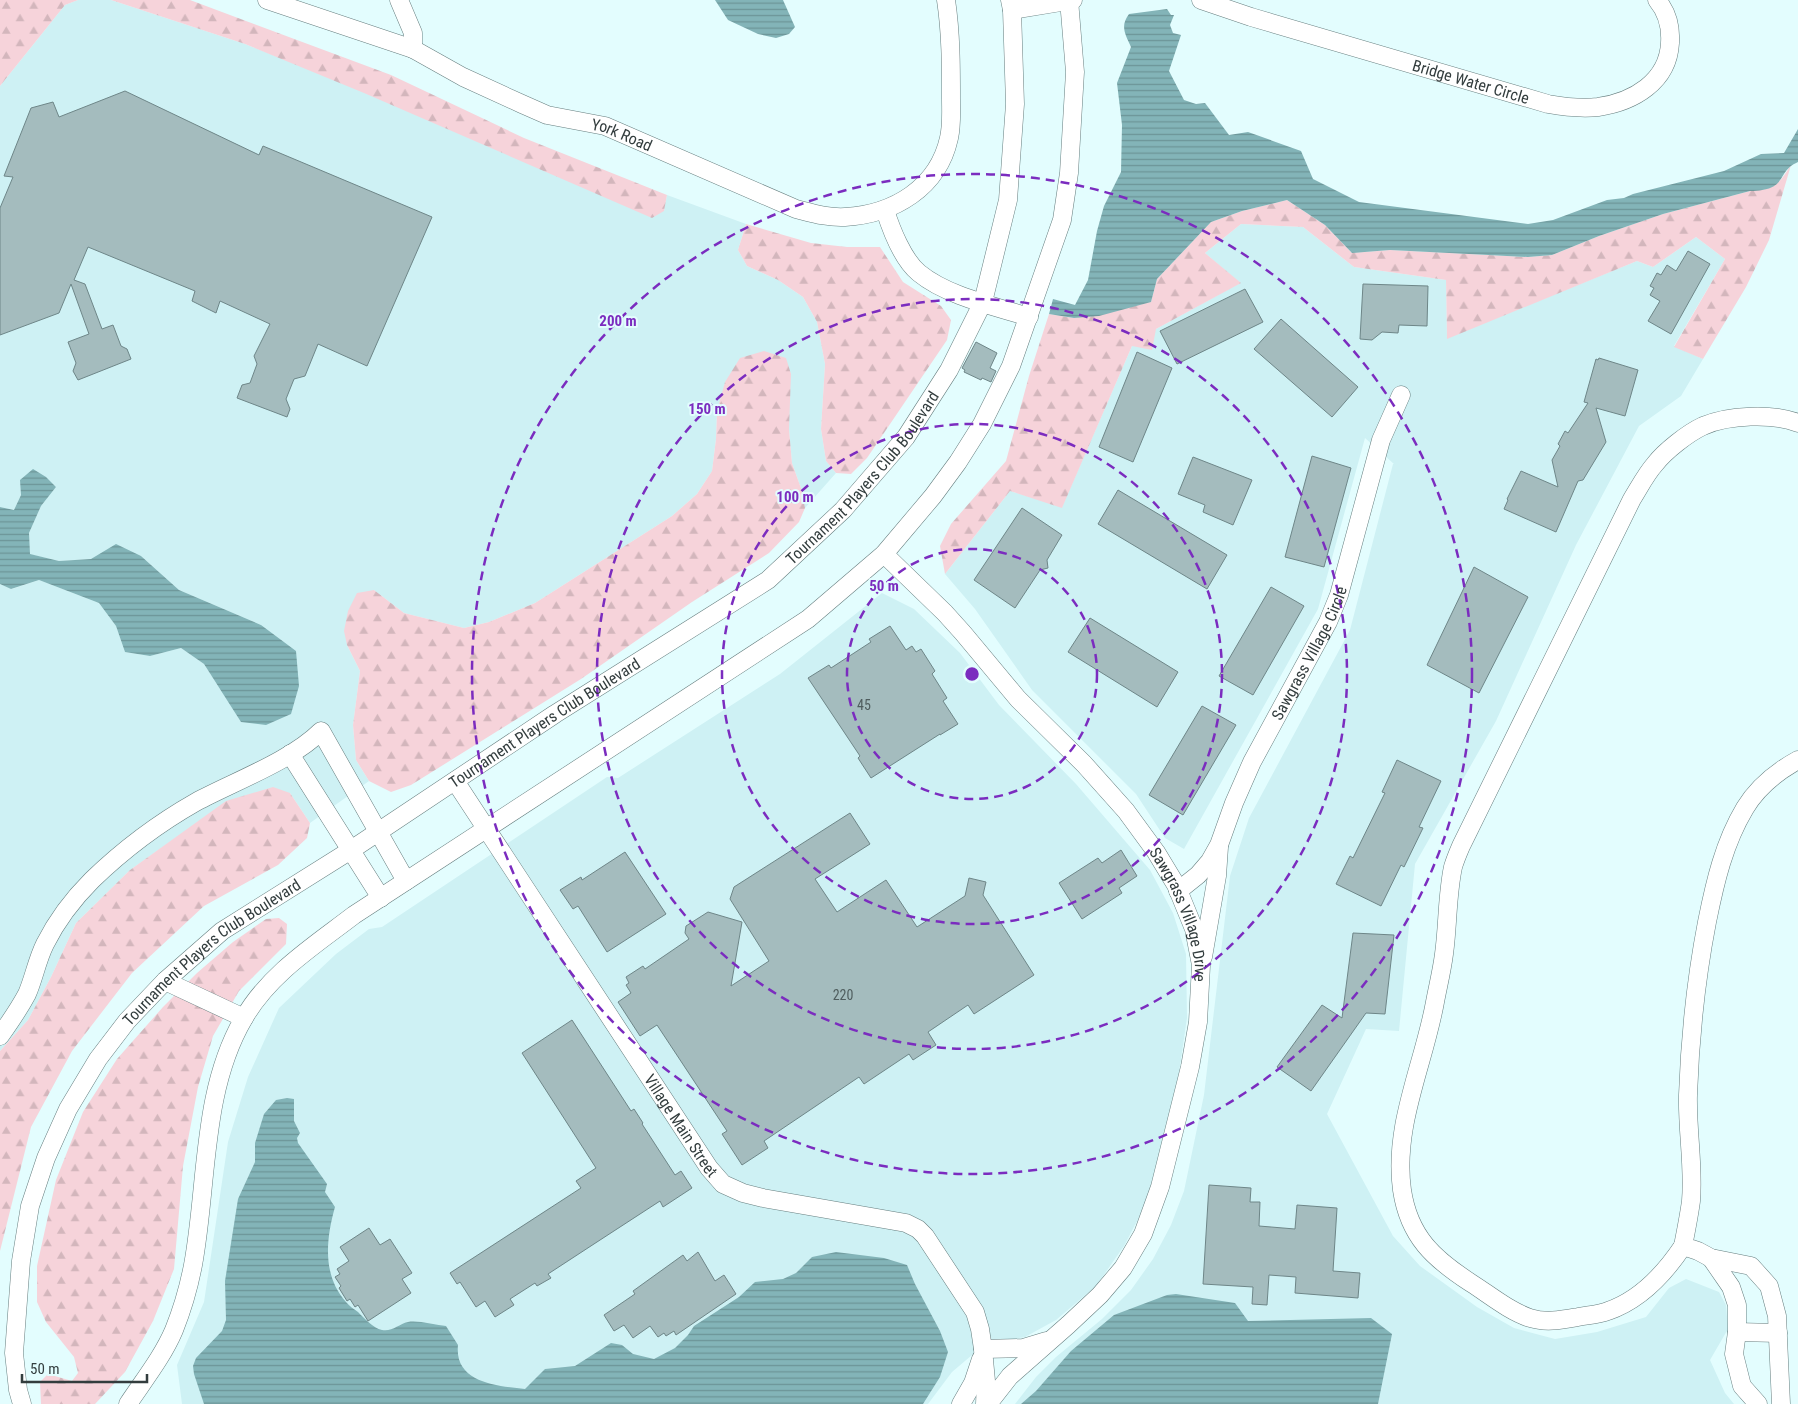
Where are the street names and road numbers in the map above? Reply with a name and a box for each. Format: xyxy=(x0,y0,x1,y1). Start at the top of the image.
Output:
street label: Bridge Water Circle xyxy=(1410,55,1532,108)
street label: York Road xyxy=(590,114,655,155)
street label: Tournament Players Club Boulevard xyxy=(782,388,942,568)
street label: Sawgrass Village Circle xyxy=(1267,584,1350,723)
street label: Tournament Players Club Boulevard xyxy=(445,654,643,792)
street label: Sawgrass Village Drive xyxy=(1146,844,1211,982)
street label: Tournament Players Club Boulevard xyxy=(119,875,304,1029)
street label: Village Main Street xyxy=(640,1070,722,1181)

